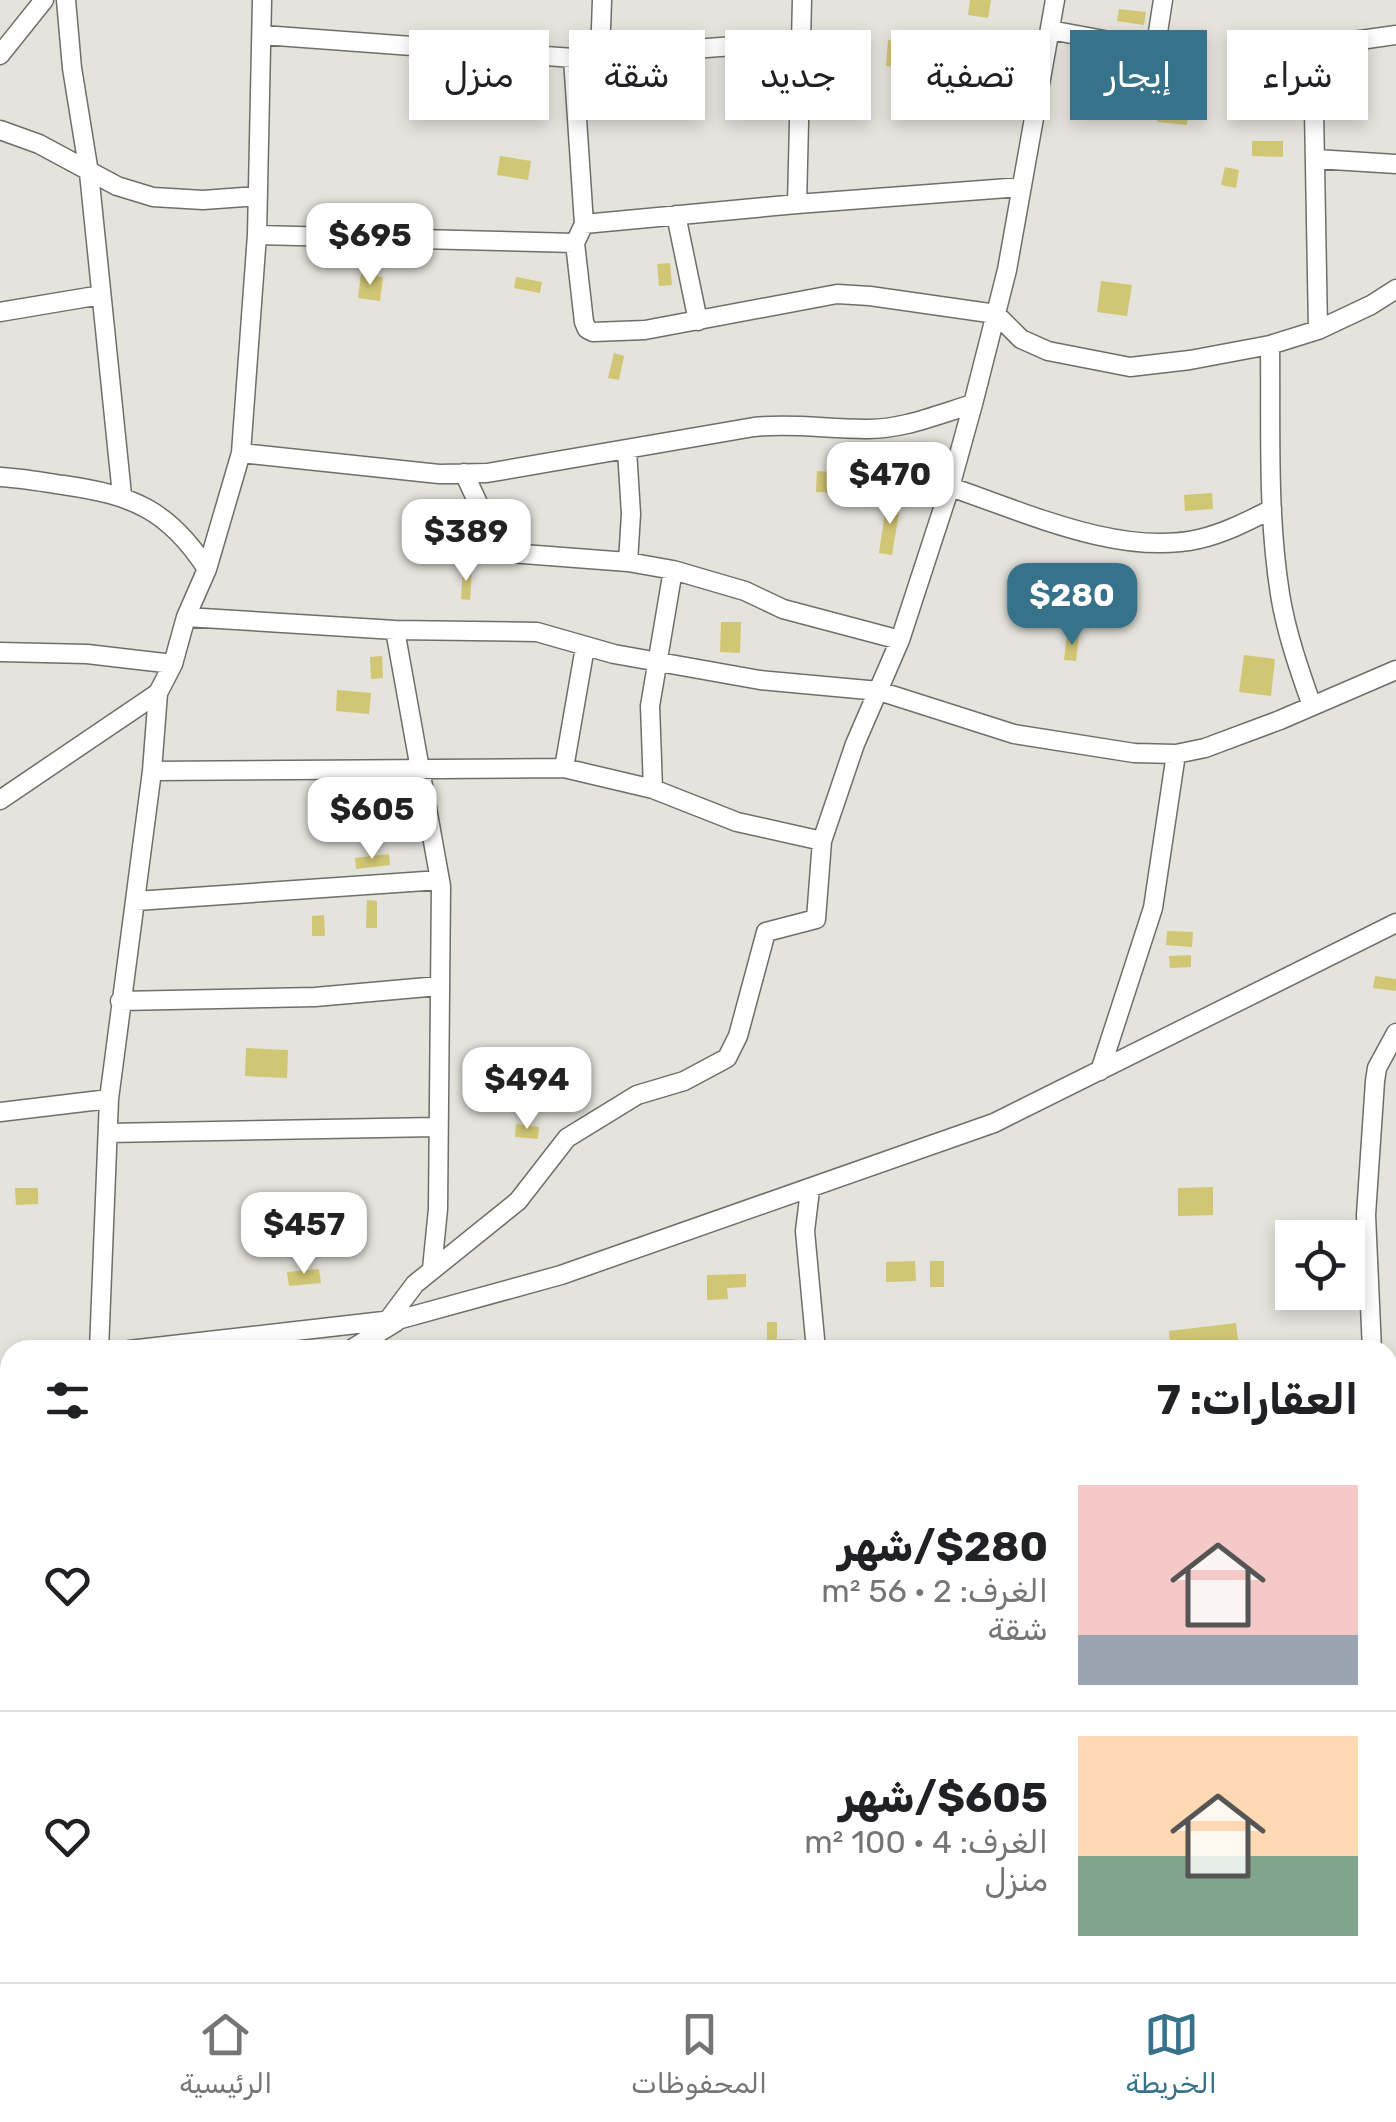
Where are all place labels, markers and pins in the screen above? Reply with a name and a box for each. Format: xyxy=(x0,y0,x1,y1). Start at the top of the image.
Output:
pin: $695 xyxy=(311,203,429,288)
pin: $470 xyxy=(831,442,949,527)
pin: $389 xyxy=(407,499,525,584)
pin: $280 xyxy=(1013,563,1131,648)
pin: $605 xyxy=(313,777,431,862)
pin: $494 xyxy=(468,1047,586,1132)
pin: $457 xyxy=(245,1192,363,1277)

